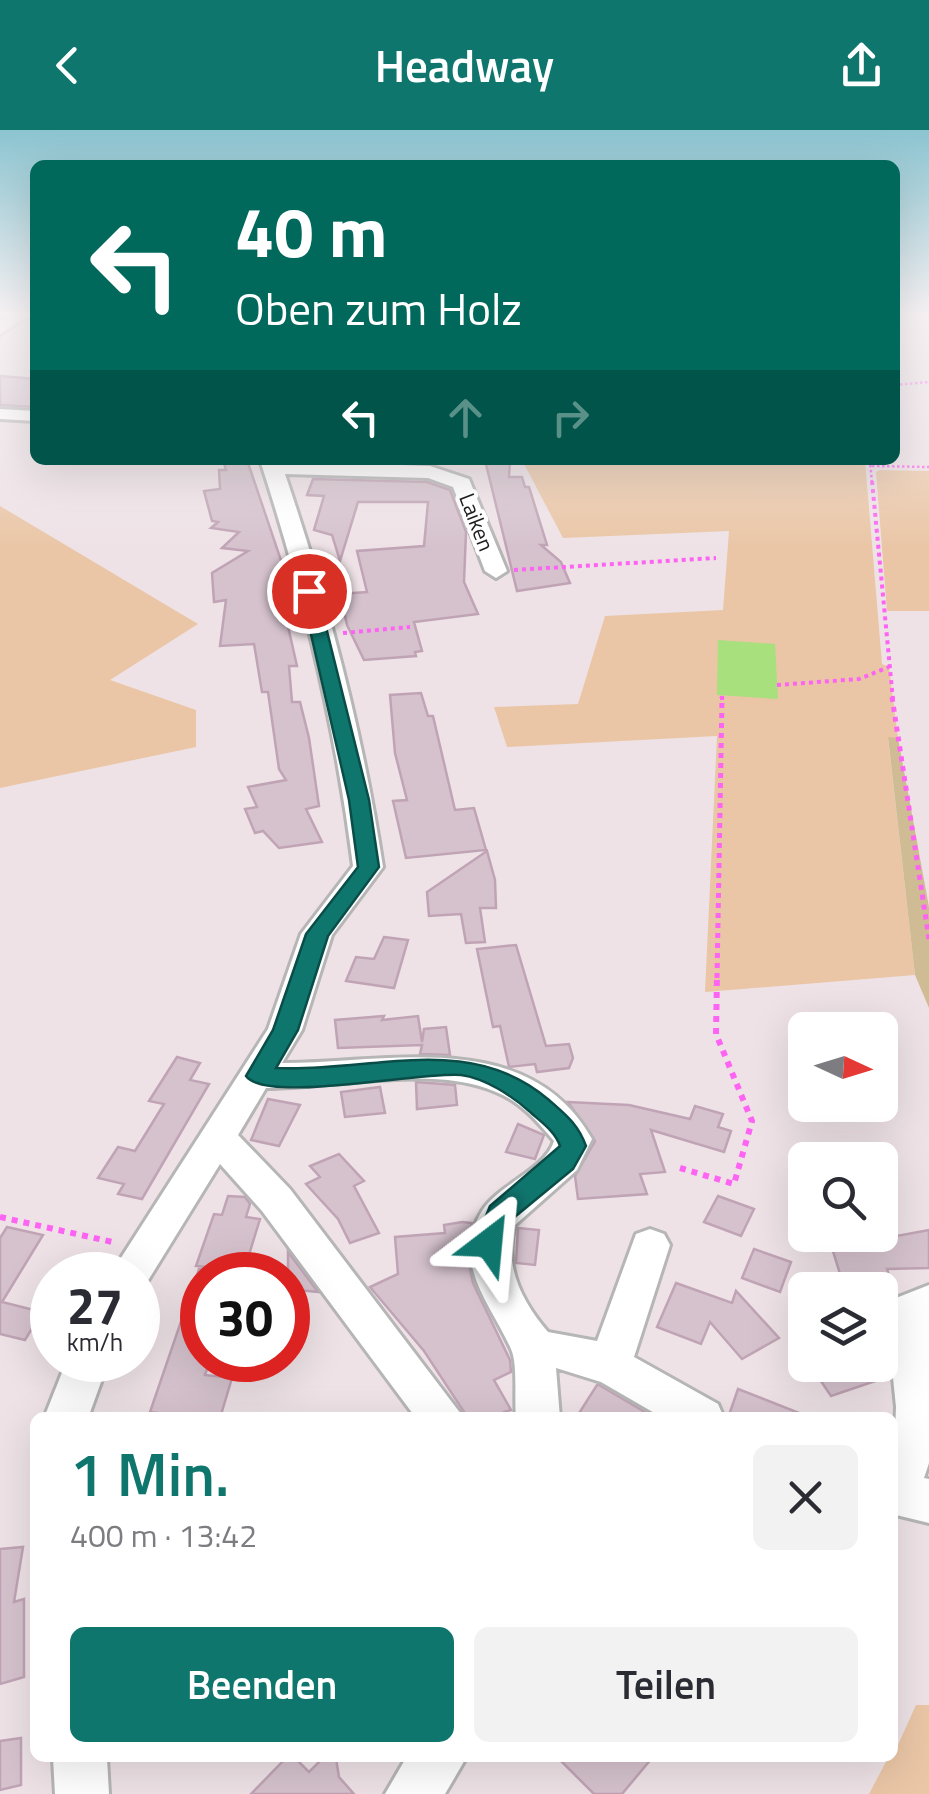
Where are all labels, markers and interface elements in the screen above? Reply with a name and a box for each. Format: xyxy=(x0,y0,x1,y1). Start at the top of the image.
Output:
text: Headway xyxy=(375,31,554,99)
icon: back xyxy=(40,38,95,93)
icon: share xyxy=(834,38,889,93)
text: 40 m xyxy=(235,178,388,284)
icon: left xyxy=(70,200,200,330)
text: Oben zum Holz xyxy=(235,274,522,342)
icon: left xyxy=(333,390,388,445)
icon: ahead xyxy=(438,390,493,445)
icon: right xyxy=(543,390,598,445)
street label: Laiken xyxy=(450,488,504,556)
pin xyxy=(267,549,352,634)
icon: arrive xyxy=(282,564,337,619)
north arrow xyxy=(788,1012,898,1122)
map controls xyxy=(788,1012,898,1382)
button: search xyxy=(788,1142,898,1252)
position arrow xyxy=(437,1191,541,1295)
speed limit sign: 30 xyxy=(180,1252,310,1382)
text: 27 xyxy=(67,1267,123,1343)
button: layers xyxy=(788,1272,898,1382)
text: km/h xyxy=(67,1323,123,1361)
text: 1 Min. xyxy=(70,1428,229,1519)
button: close xyxy=(753,1445,858,1550)
text: 400 m · 13:42 xyxy=(70,1511,257,1559)
button: Beenden xyxy=(70,1627,454,1742)
button: Teilen xyxy=(474,1627,858,1742)

